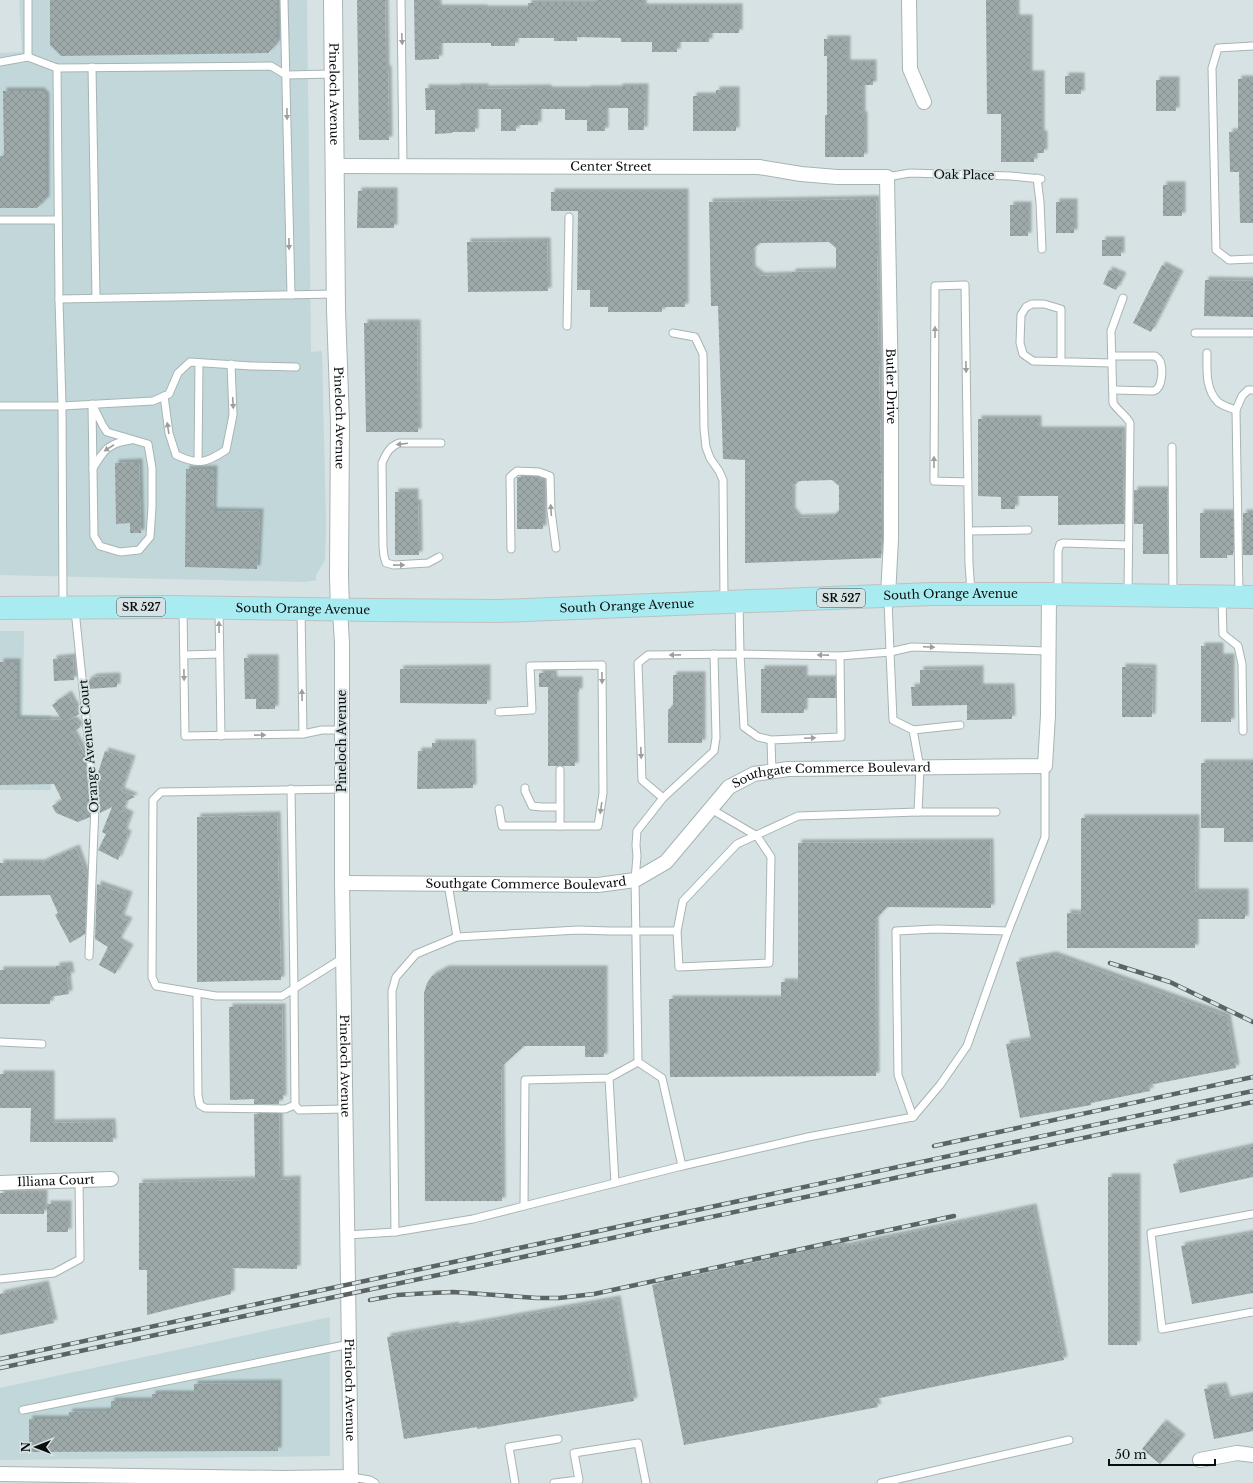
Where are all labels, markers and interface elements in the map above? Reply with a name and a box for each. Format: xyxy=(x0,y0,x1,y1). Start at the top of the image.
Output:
one-way arrow xyxy=(399,33,405,46)
street label: Pineloch Avenue xyxy=(326,43,342,146)
one-way arrow xyxy=(283,108,290,120)
street label: Center Street xyxy=(570,159,652,174)
street label: Oak Place xyxy=(934,166,995,183)
one-way arrow xyxy=(286,238,293,250)
one-way arrow xyxy=(932,325,938,338)
street label: Butler Drive xyxy=(883,348,899,424)
one-way arrow xyxy=(963,361,969,374)
street label: Pineloch Avenue xyxy=(331,366,348,469)
one-way arrow xyxy=(229,397,236,409)
one-way arrow xyxy=(165,422,171,434)
one-way arrow xyxy=(396,441,408,447)
one-way arrow xyxy=(103,445,114,452)
one-way arrow xyxy=(931,455,937,468)
one-way arrow xyxy=(548,504,555,516)
one-way arrow xyxy=(393,561,405,568)
street label: South Orange Avenue xyxy=(883,586,1018,603)
road number: SR 527 xyxy=(817,589,865,607)
street label: South Orange Avenue xyxy=(559,595,695,616)
road number: SR 527 xyxy=(117,598,165,616)
street label: South Orange Avenue xyxy=(236,600,371,617)
one-way arrow xyxy=(216,620,222,633)
one-way arrow xyxy=(923,644,935,651)
one-way arrow xyxy=(668,652,681,658)
one-way arrow xyxy=(816,652,829,658)
one-way arrow xyxy=(181,669,187,682)
one-way arrow xyxy=(599,672,605,685)
street label: Orange Avenue Court xyxy=(75,678,102,813)
one-way arrow xyxy=(299,688,305,701)
street label: Pineloch Avenue xyxy=(334,690,349,792)
one-way arrow xyxy=(254,732,267,738)
one-way arrow xyxy=(804,735,817,741)
one-way arrow xyxy=(638,747,645,759)
street label: Southgate Commerce Boulevard xyxy=(729,759,931,791)
one-way arrow xyxy=(598,802,604,814)
street label: Southgate Commerce Boulevard xyxy=(425,873,627,892)
street label: Pineloch Avenue xyxy=(337,1014,354,1117)
street label: Illiana Court xyxy=(17,1172,95,1189)
street label: Pineloch Avenue xyxy=(342,1338,358,1441)
north arrow xyxy=(16,1427,56,1467)
text: N xyxy=(19,1441,33,1452)
scale bar xyxy=(1109,1441,1215,1467)
text: 50 m xyxy=(1115,1447,1147,1462)

